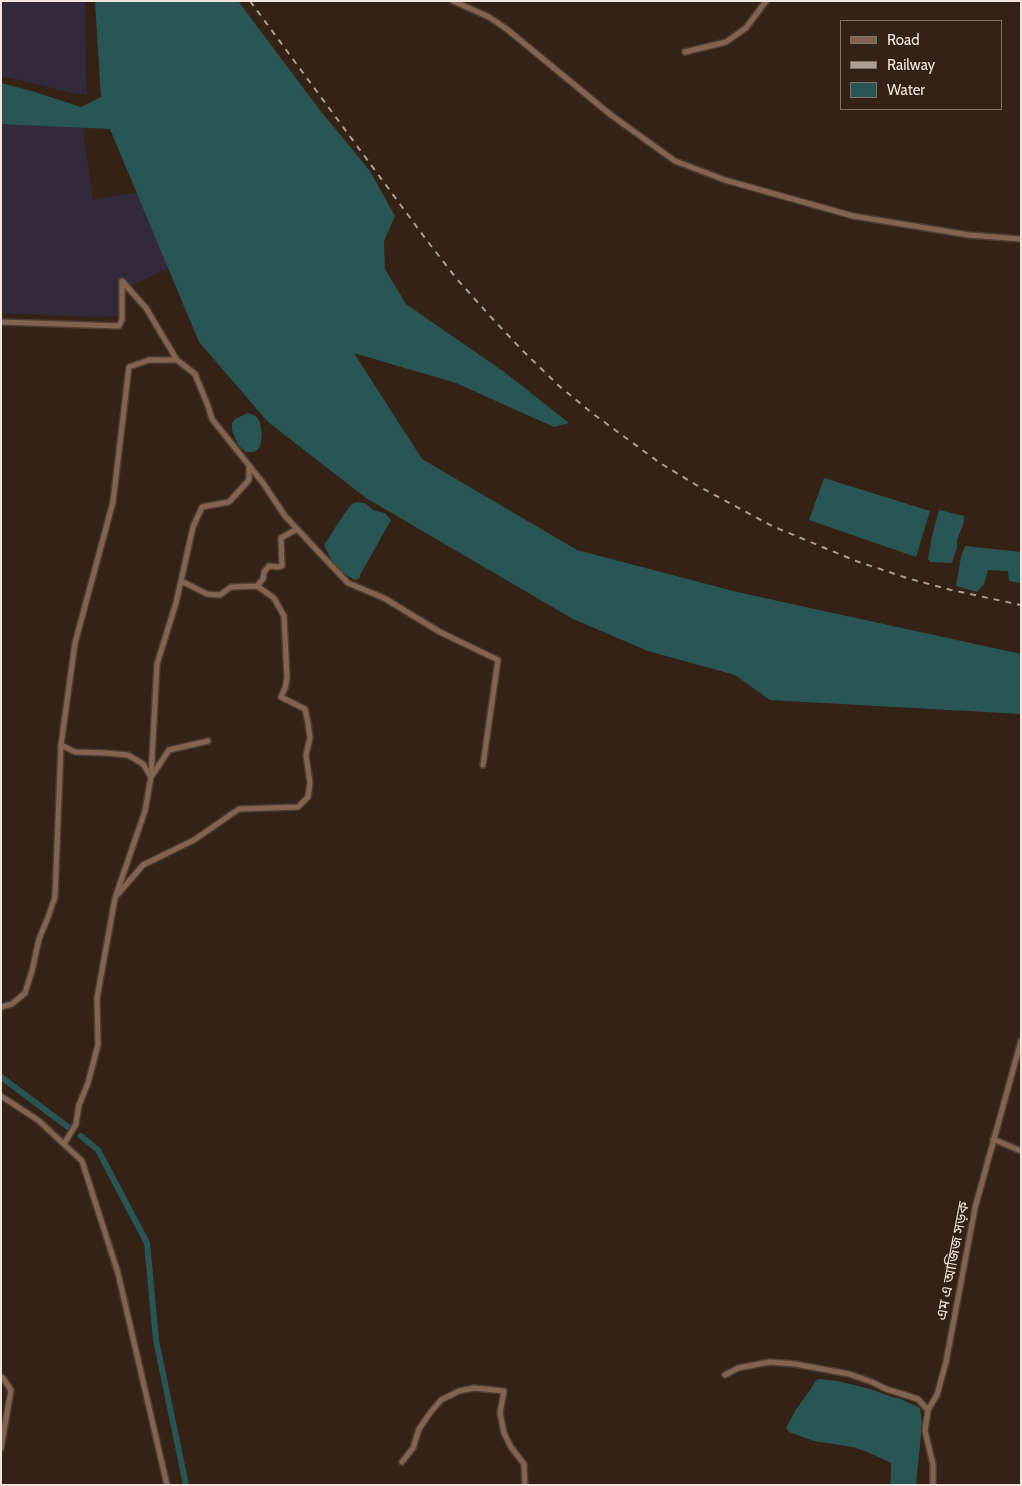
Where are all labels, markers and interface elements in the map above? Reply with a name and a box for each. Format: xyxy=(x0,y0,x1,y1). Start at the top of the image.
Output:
legend xyxy=(840,20,1002,110)
text: Road xyxy=(887,31,920,49)
text: Railway xyxy=(887,56,935,74)
text: Water xyxy=(887,81,925,99)
street label: এম এ আজিজ সড়ক xyxy=(933,1200,973,1322)

